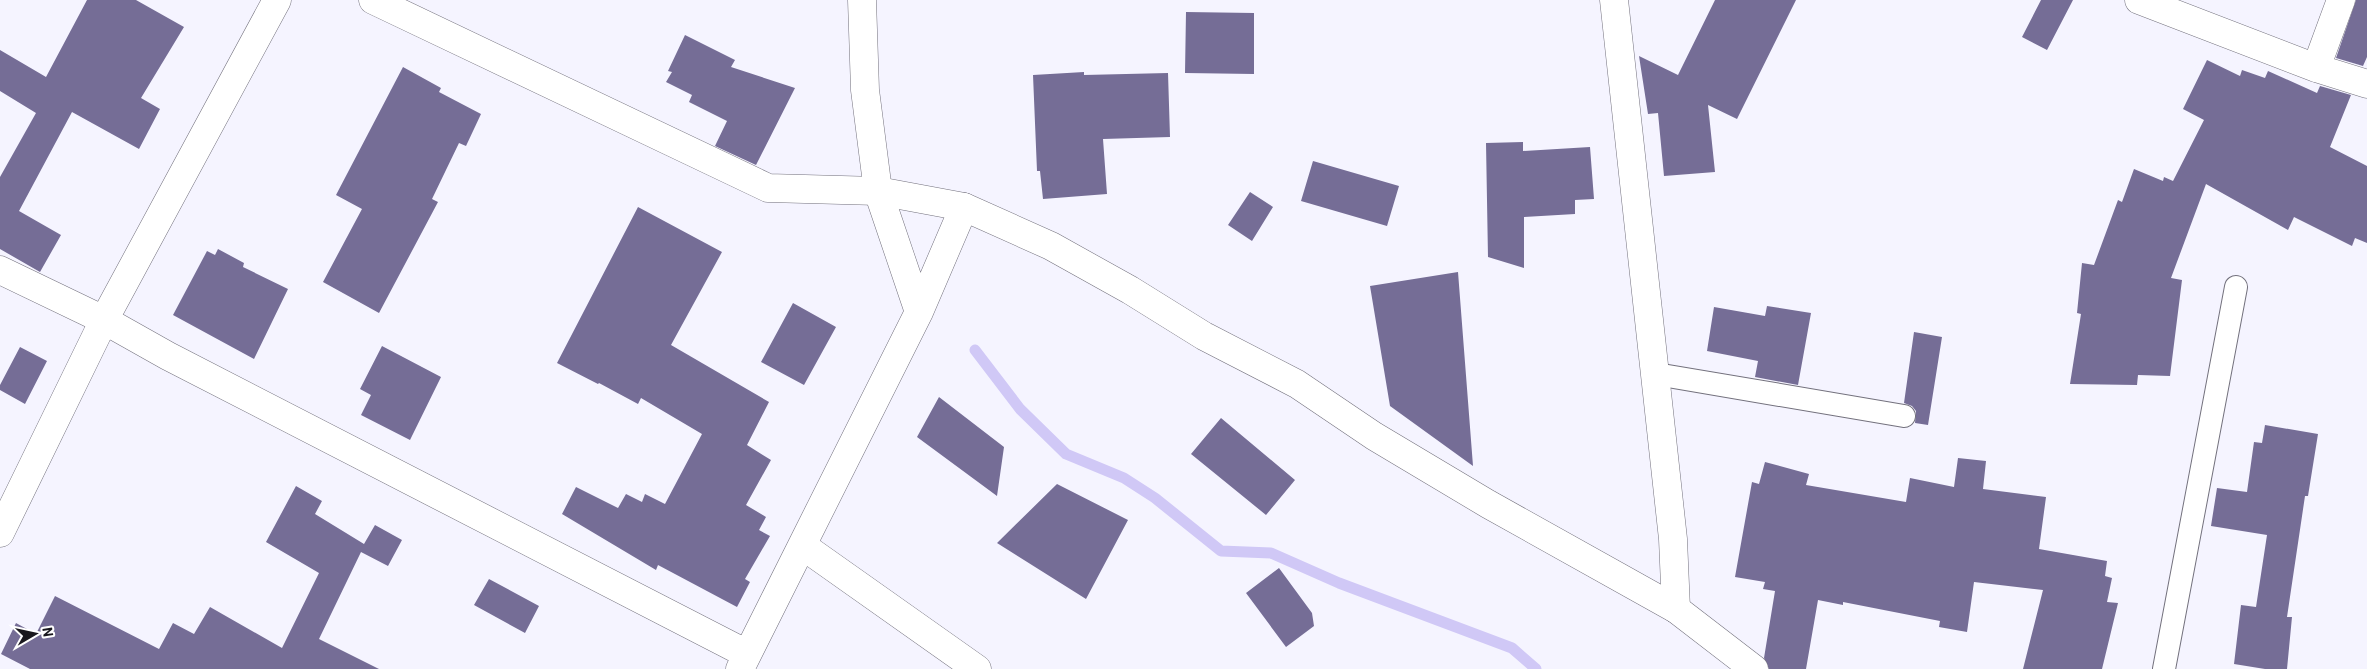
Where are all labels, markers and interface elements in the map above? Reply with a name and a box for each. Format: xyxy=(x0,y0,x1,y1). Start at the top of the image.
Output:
north arrow xyxy=(10,609,60,659)
text: N xyxy=(39,626,57,638)

